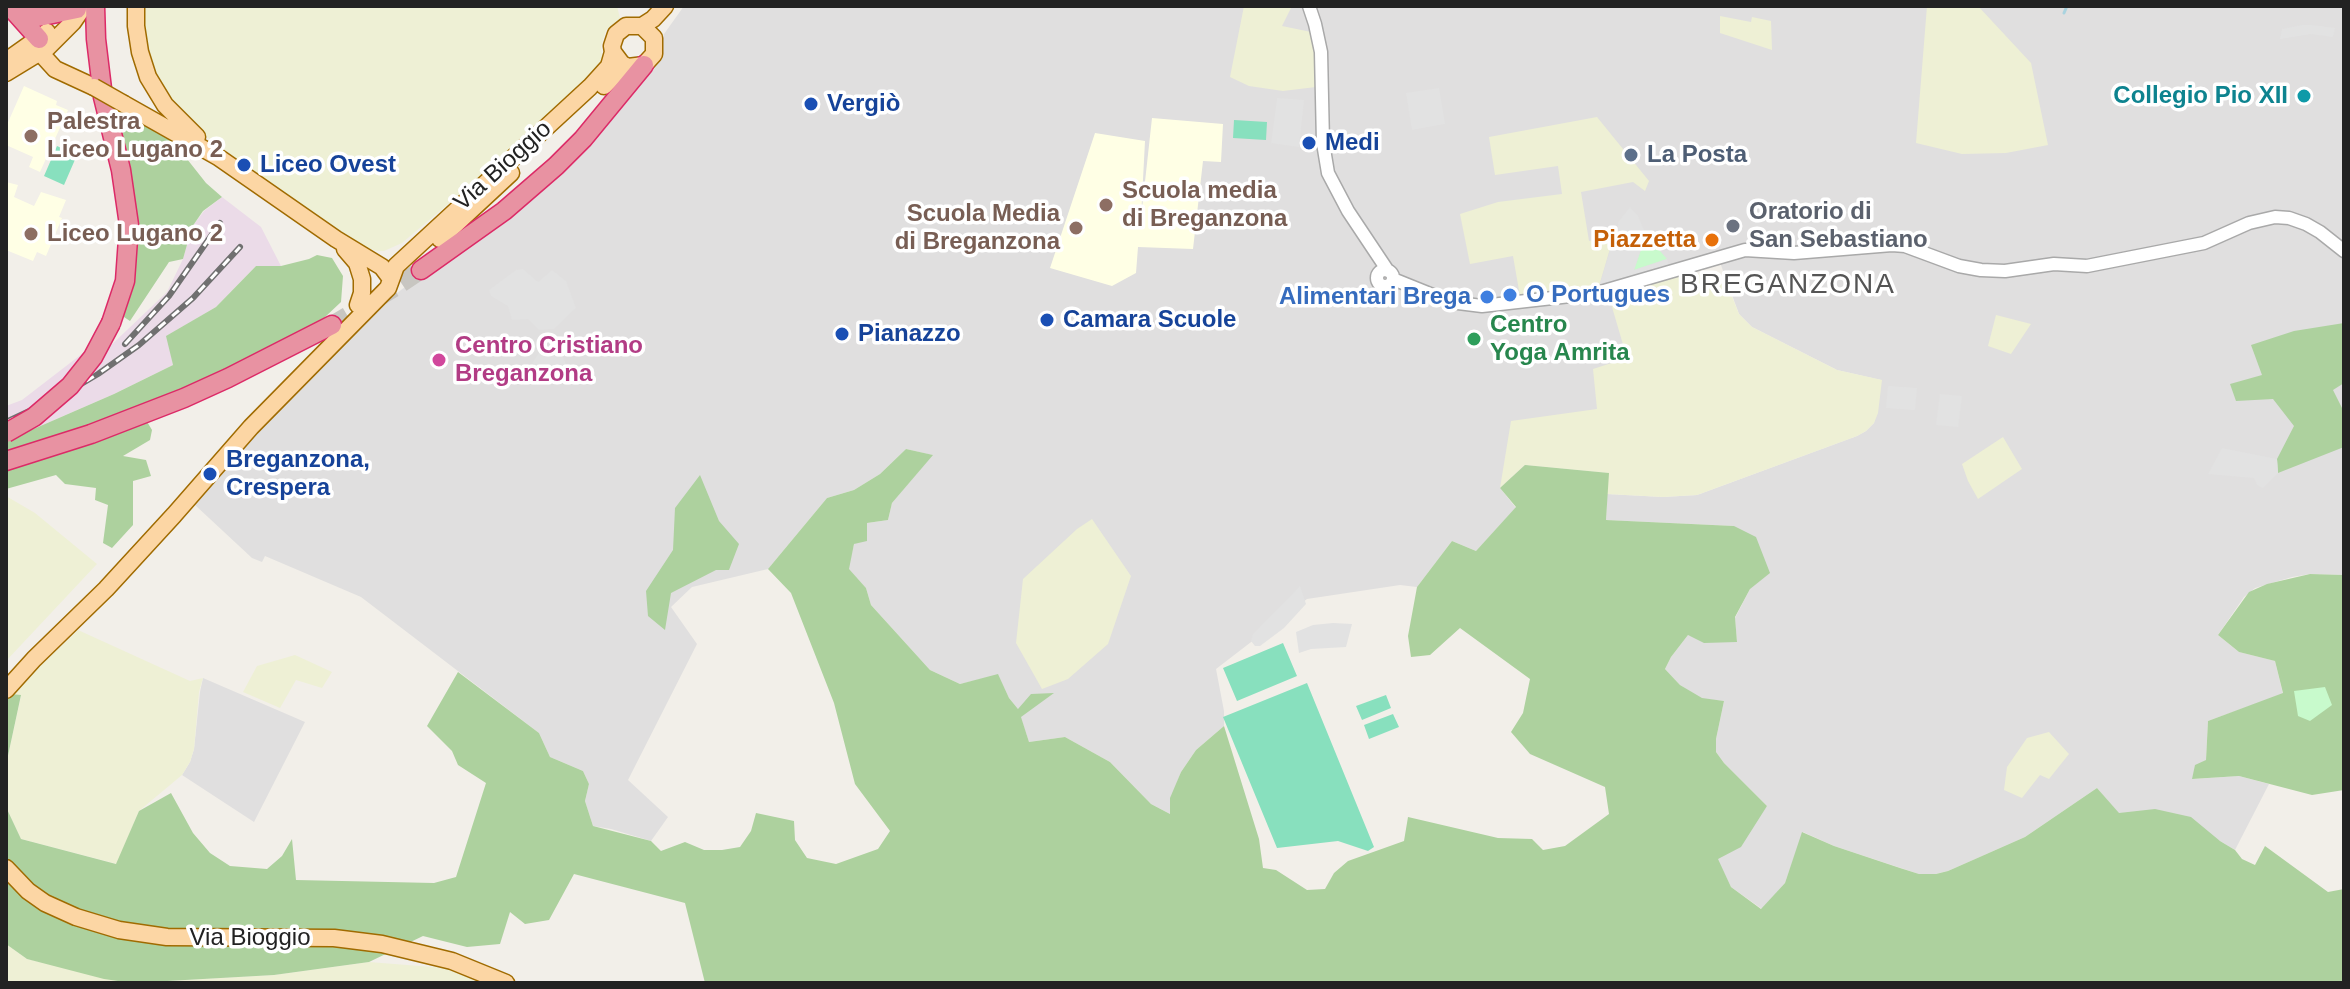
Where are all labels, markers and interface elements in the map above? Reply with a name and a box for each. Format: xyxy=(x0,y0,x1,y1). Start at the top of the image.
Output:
place label: Collegio Pio XII xyxy=(2113,82,2288,110)
marker: Collegio Pio XII xyxy=(2295,87,2313,105)
place label: Vergiò xyxy=(827,90,900,118)
marker: Vergiò xyxy=(802,95,820,113)
place label: Palestra Liceo Lugano 2 xyxy=(47,108,223,164)
street label: Via Bioggio xyxy=(448,115,558,217)
marker: Palestra Liceo Lugano 2 xyxy=(22,127,40,145)
place label: Medi xyxy=(1325,129,1380,157)
marker: Medi xyxy=(1300,134,1318,152)
place label: La Posta xyxy=(1647,141,1747,169)
marker: La Posta xyxy=(1622,146,1640,164)
place label: Liceo Ovest xyxy=(260,151,396,179)
marker: Liceo Ovest xyxy=(235,156,253,174)
place label: Scuola media di Breganzona xyxy=(1122,177,1287,233)
marker: Scuola media di Breganzona xyxy=(1097,196,1115,214)
place label: Oratorio di San Sebastiano xyxy=(1749,198,1928,254)
place label: Scuola Media di Breganzona xyxy=(895,200,1060,256)
marker: Oratorio di San Sebastiano xyxy=(1724,217,1742,235)
marker: Scuola Media di Breganzona xyxy=(1067,219,1085,237)
place label: Liceo Lugano 2 xyxy=(47,220,223,248)
marker: Liceo Lugano 2 xyxy=(22,225,40,243)
place label: Piazzetta xyxy=(1593,226,1696,254)
marker: Piazzetta xyxy=(1703,231,1721,249)
district label: BREGANZONA xyxy=(1680,268,1896,302)
place label: O Portugues xyxy=(1526,281,1670,309)
place label: Alimentari Brega xyxy=(1279,283,1471,311)
marker: O Portugues xyxy=(1501,286,1519,304)
marker: Alimentari Brega xyxy=(1478,288,1496,306)
place label: Camara Scuole xyxy=(1063,306,1236,334)
marker: Camara Scuole xyxy=(1038,311,1056,329)
place label: Centro Yoga Amrita xyxy=(1490,311,1630,367)
place label: Pianazzo xyxy=(858,320,961,348)
marker: Pianazzo xyxy=(833,325,851,343)
marker: Centro Yoga Amrita xyxy=(1465,330,1483,348)
place label: Centro Cristiano Breganzona xyxy=(455,332,643,388)
marker: Centro Cristiano Breganzona xyxy=(430,351,448,369)
place label: Breganzona, Crespera xyxy=(226,446,370,502)
marker: Breganzona, Crespera xyxy=(201,465,219,483)
street label: Via Bioggio xyxy=(190,924,310,952)

